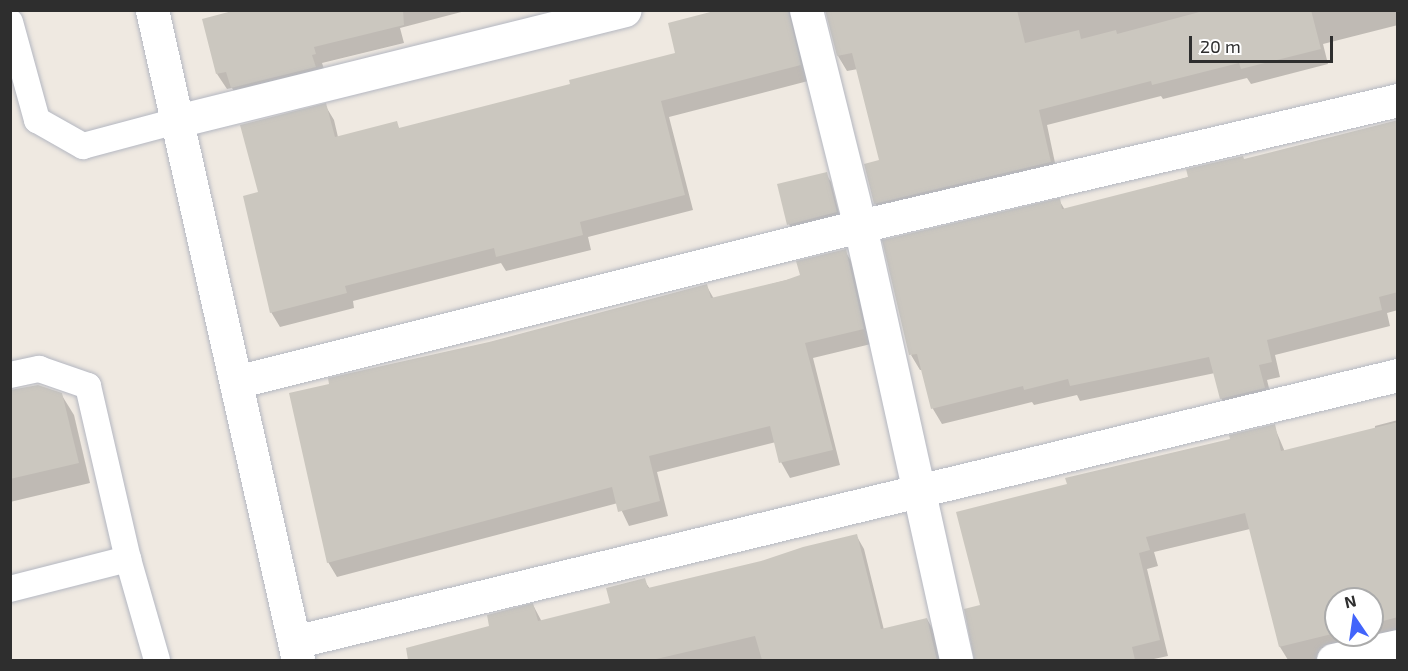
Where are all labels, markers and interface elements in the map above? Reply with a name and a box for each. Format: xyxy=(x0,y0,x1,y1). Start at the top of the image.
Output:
scale bar xyxy=(1192,24,1336,62)
text: 20 m xyxy=(1200,35,1241,57)
north arrow xyxy=(1324,587,1384,647)
text: N xyxy=(1343,590,1358,611)

